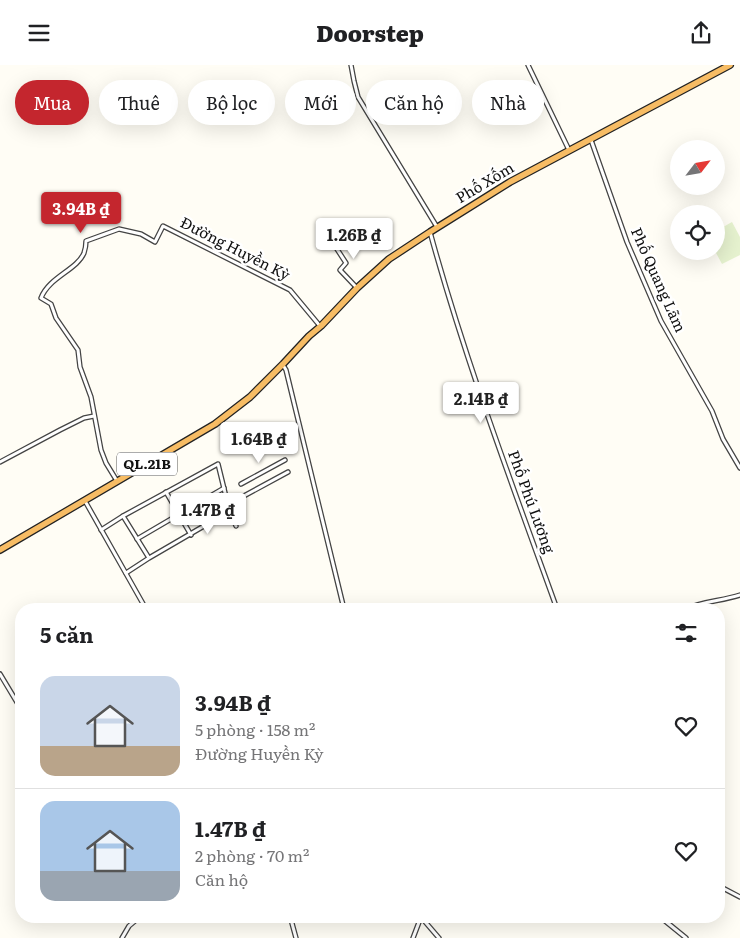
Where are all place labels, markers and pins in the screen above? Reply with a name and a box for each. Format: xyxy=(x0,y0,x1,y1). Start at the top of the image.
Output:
pin: 3.94B ₫ xyxy=(35,191,127,234)
pin: 1.26B ₫ xyxy=(308,217,400,260)
pin: 2.14B ₫ xyxy=(435,381,527,424)
pin: 1.64B ₫ xyxy=(213,421,305,464)
pin: 1.47B ₫ xyxy=(162,493,254,535)

